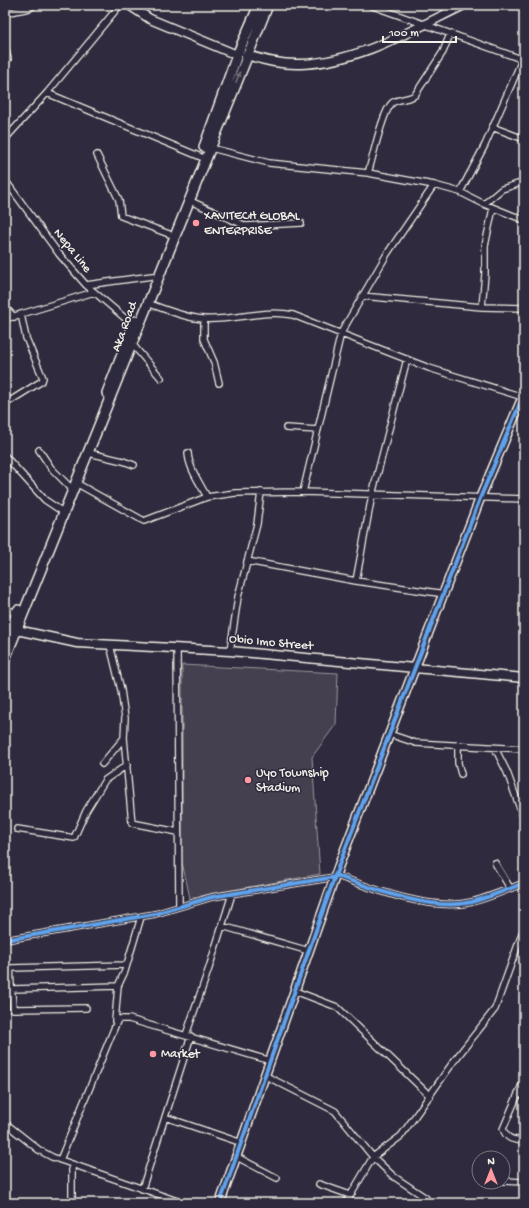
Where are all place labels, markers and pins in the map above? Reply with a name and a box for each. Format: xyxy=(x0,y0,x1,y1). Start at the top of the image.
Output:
place label: XAVITECH GLOBAL ENTERPRISE xyxy=(203,209,301,239)
marker: XAVITECH GLOBAL ENTERPRISE xyxy=(191,218,201,228)
place label: Uyo Township Stadium xyxy=(256,766,329,796)
marker: Uyo Township Stadium xyxy=(243,775,253,785)
place label: Market xyxy=(161,1047,201,1062)
marker: Market xyxy=(148,1049,158,1059)

